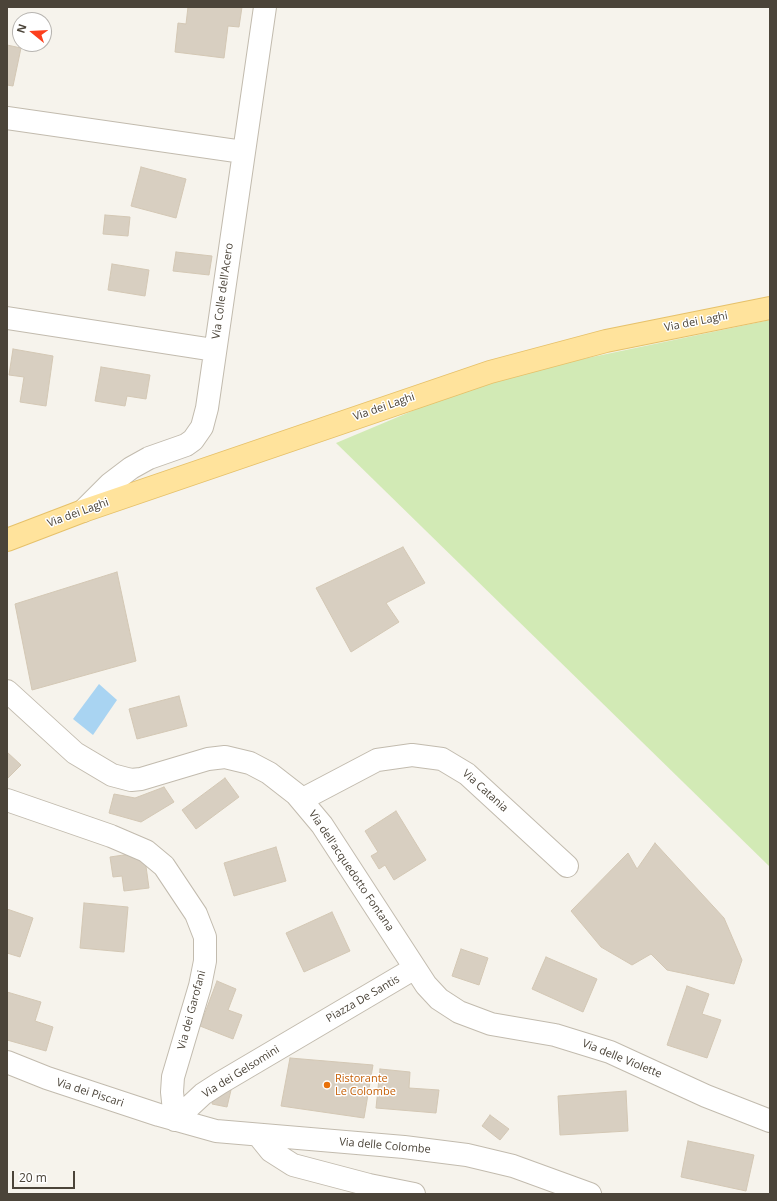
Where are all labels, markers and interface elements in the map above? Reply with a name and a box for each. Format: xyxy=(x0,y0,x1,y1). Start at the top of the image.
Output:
north arrow xyxy=(12,12,52,52)
text: N xyxy=(13,22,30,35)
street label: Via Colle dell'Acero xyxy=(210,242,236,340)
street label: Via dei Laghi xyxy=(663,309,729,335)
street label: Via dei Laghi xyxy=(352,390,416,424)
street label: Via dei Laghi xyxy=(46,496,110,530)
street label: Via Catania xyxy=(459,767,511,815)
street label: Via dell'acquedotto Fontana xyxy=(306,808,396,934)
street label: Via dei Garofani xyxy=(175,969,209,1051)
street label: Piazza De Santis xyxy=(324,973,402,1025)
street label: Via delle Violette xyxy=(580,1037,664,1081)
street label: Via dei Gelsomini xyxy=(200,1043,282,1101)
place label: Ristorante Le Colombe xyxy=(335,1072,396,1098)
street label: Via dei Piscari xyxy=(55,1076,125,1110)
marker: Ristorante Le Colombe xyxy=(322,1080,332,1090)
street label: Via delle Colombe xyxy=(339,1135,431,1157)
scale bar xyxy=(14,1163,77,1189)
text: 20 m xyxy=(19,1169,47,1186)

